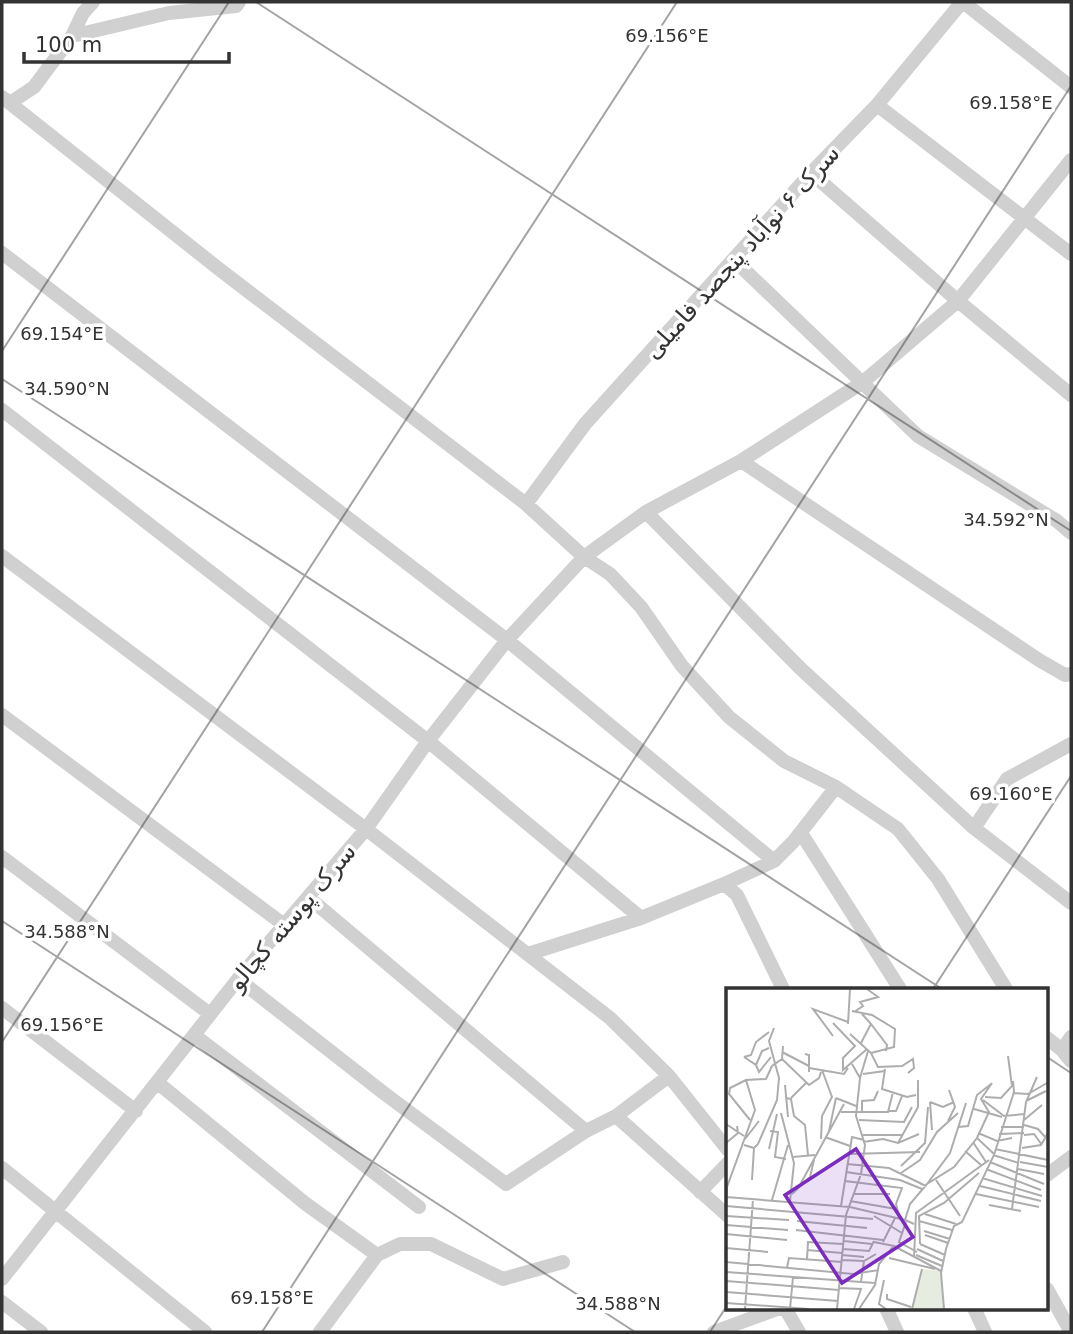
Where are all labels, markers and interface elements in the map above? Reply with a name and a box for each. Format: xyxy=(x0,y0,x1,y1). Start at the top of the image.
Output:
scale bar xyxy=(24,21,229,65)
text: 69.156°E xyxy=(625,25,709,46)
text: 100 m xyxy=(35,33,102,57)
text: 69.158°E xyxy=(969,92,1053,113)
street label: سرک ۶ نوآباد پنجصد فامیلی xyxy=(638,139,846,365)
text: 69.154°E xyxy=(20,323,104,344)
text: 34.590°N xyxy=(24,378,110,399)
text: 34.592°N xyxy=(963,509,1049,530)
text: 69.160°E xyxy=(969,783,1053,804)
street label: سرک پوسته کچالو xyxy=(222,838,362,997)
text: 34.588°N xyxy=(24,921,110,942)
inset map xyxy=(726,988,1048,1310)
text: 69.156°E xyxy=(20,1014,104,1035)
text: 69.158°E xyxy=(230,1287,314,1308)
text: 34.588°N xyxy=(575,1293,661,1314)

